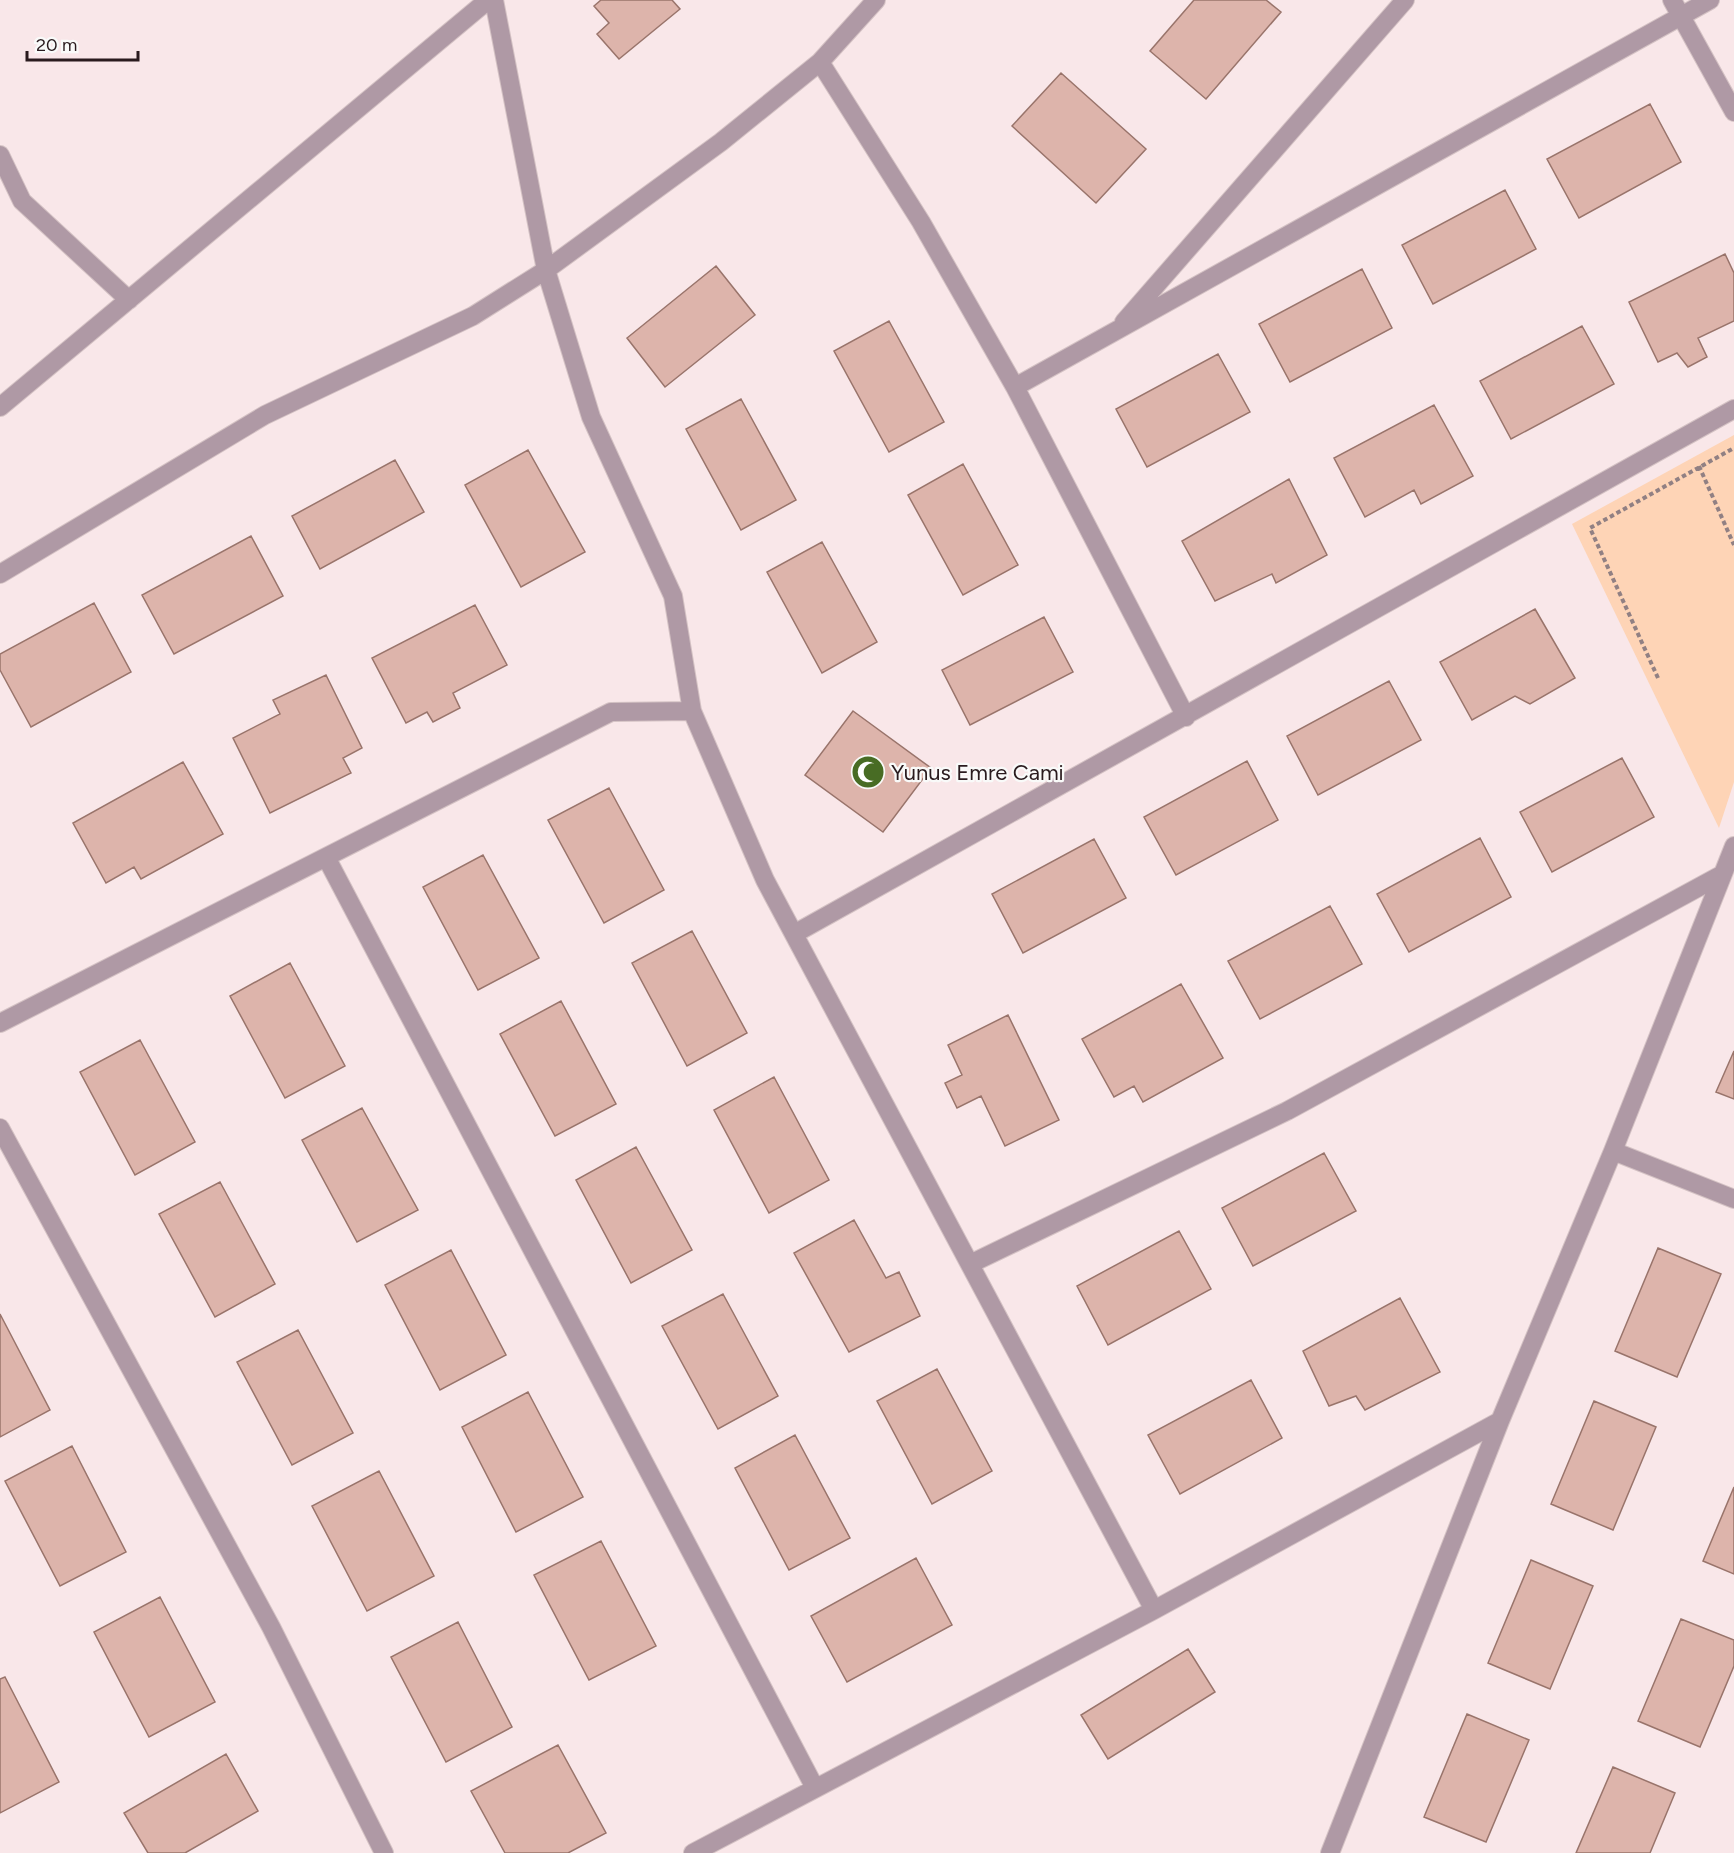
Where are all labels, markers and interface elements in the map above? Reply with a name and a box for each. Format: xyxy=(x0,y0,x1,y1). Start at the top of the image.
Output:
scale bar xyxy=(27,24,138,62)
text: 20 m xyxy=(36,34,77,56)
mosque icon: Yunus Emre Cami xyxy=(850,754,886,790)
place label: Yunus Emre Cami xyxy=(891,759,1064,786)

